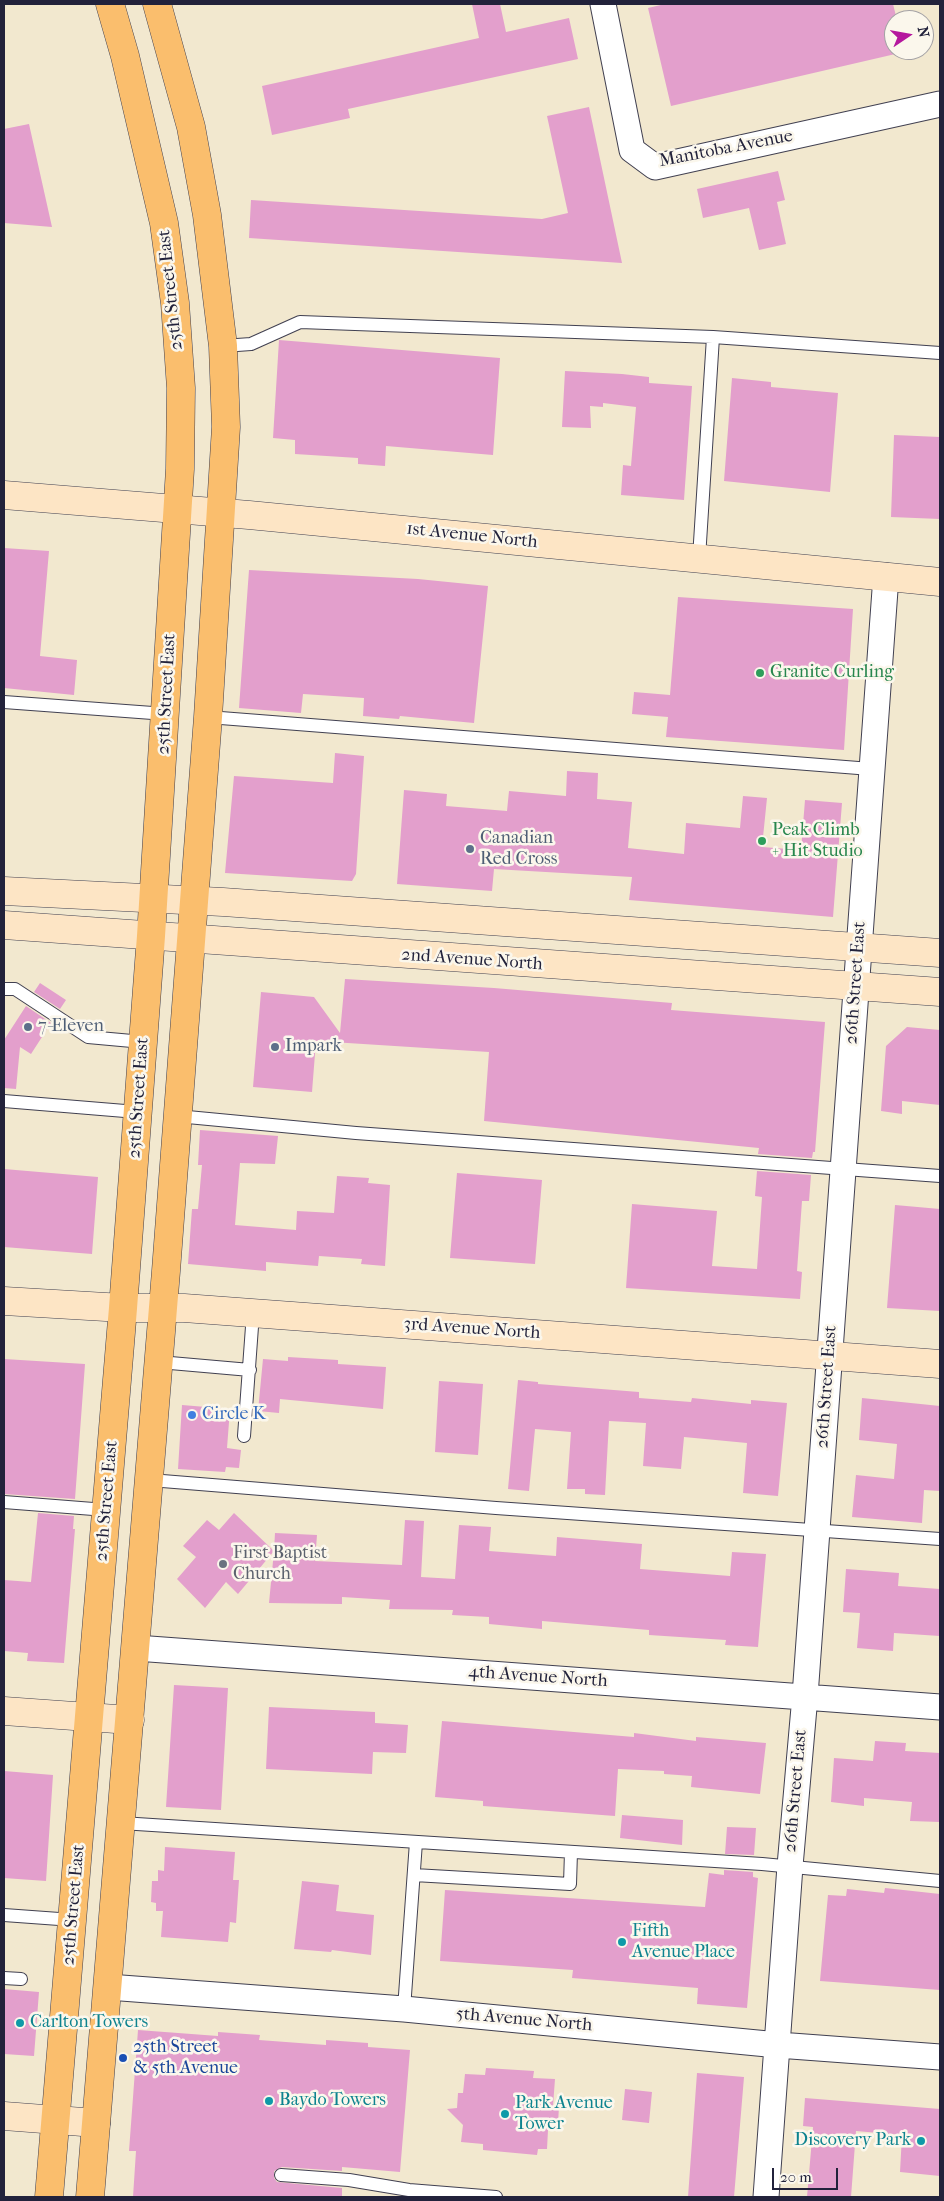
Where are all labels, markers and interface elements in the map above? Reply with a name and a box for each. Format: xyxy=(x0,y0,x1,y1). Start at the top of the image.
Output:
north arrow xyxy=(884,10,934,60)
text: N xyxy=(914,25,933,39)
street label: Manitoba Avenue xyxy=(657,125,795,173)
street label: 25th Street East xyxy=(154,229,188,351)
street label: 1st Avenue North xyxy=(405,518,539,554)
street label: 25th Street East xyxy=(153,633,181,755)
place label: Granite Curling xyxy=(770,662,894,684)
marker: Granite Curling xyxy=(754,667,766,679)
place label: Peak Climb + Hit Studio xyxy=(772,820,863,862)
place label: Canadian Red Cross xyxy=(480,828,557,871)
marker: Peak Climb + Hit Studio xyxy=(756,835,768,847)
marker: Canadian Red Cross xyxy=(464,843,476,855)
street label: 26th Street East xyxy=(841,921,871,1045)
street label: 2nd Avenue North xyxy=(400,944,544,976)
place label: 7-Eleven xyxy=(38,1016,104,1038)
marker: 7-Eleven xyxy=(22,1021,34,1033)
place label: Impark xyxy=(285,1036,342,1058)
street label: 25th Street East xyxy=(124,1037,154,1159)
marker: Impark xyxy=(269,1041,281,1053)
street label: 3rd Avenue North xyxy=(403,1313,541,1345)
street label: 26th Street East xyxy=(812,1325,842,1449)
place label: Circle K xyxy=(202,1404,265,1426)
marker: Circle K xyxy=(186,1409,198,1421)
street label: 25th Street East xyxy=(91,1440,123,1562)
place label: First Baptist Church xyxy=(233,1543,327,1586)
marker: First Baptist Church xyxy=(217,1558,229,1570)
street label: 4th Avenue North xyxy=(468,1661,608,1693)
street label: 26th Street East xyxy=(780,1729,812,1853)
street label: 25th Street East xyxy=(58,1844,90,1966)
place label: Fifth Avenue Place xyxy=(632,1921,735,1964)
marker: Fifth Avenue Place xyxy=(616,1936,628,1948)
street label: 5th Avenue North xyxy=(455,2003,593,2037)
place label: Carlton Towers xyxy=(30,2012,148,2034)
marker: Carlton Towers xyxy=(14,2017,26,2029)
place label: 25th Street & 5th Avenue xyxy=(133,2037,238,2080)
marker: 25th Street & 5th Avenue xyxy=(117,2052,129,2064)
place label: Baydo Towers xyxy=(279,2090,386,2112)
place label: Park Avenue Tower xyxy=(515,2093,613,2136)
marker: Baydo Towers xyxy=(263,2095,275,2107)
marker: Park Avenue Tower xyxy=(499,2108,511,2120)
place label: Discovery Park xyxy=(794,2130,911,2152)
marker: Discovery Park xyxy=(915,2135,927,2147)
scale bar xyxy=(774,2158,840,2190)
text: 20 m xyxy=(780,2168,812,2186)

